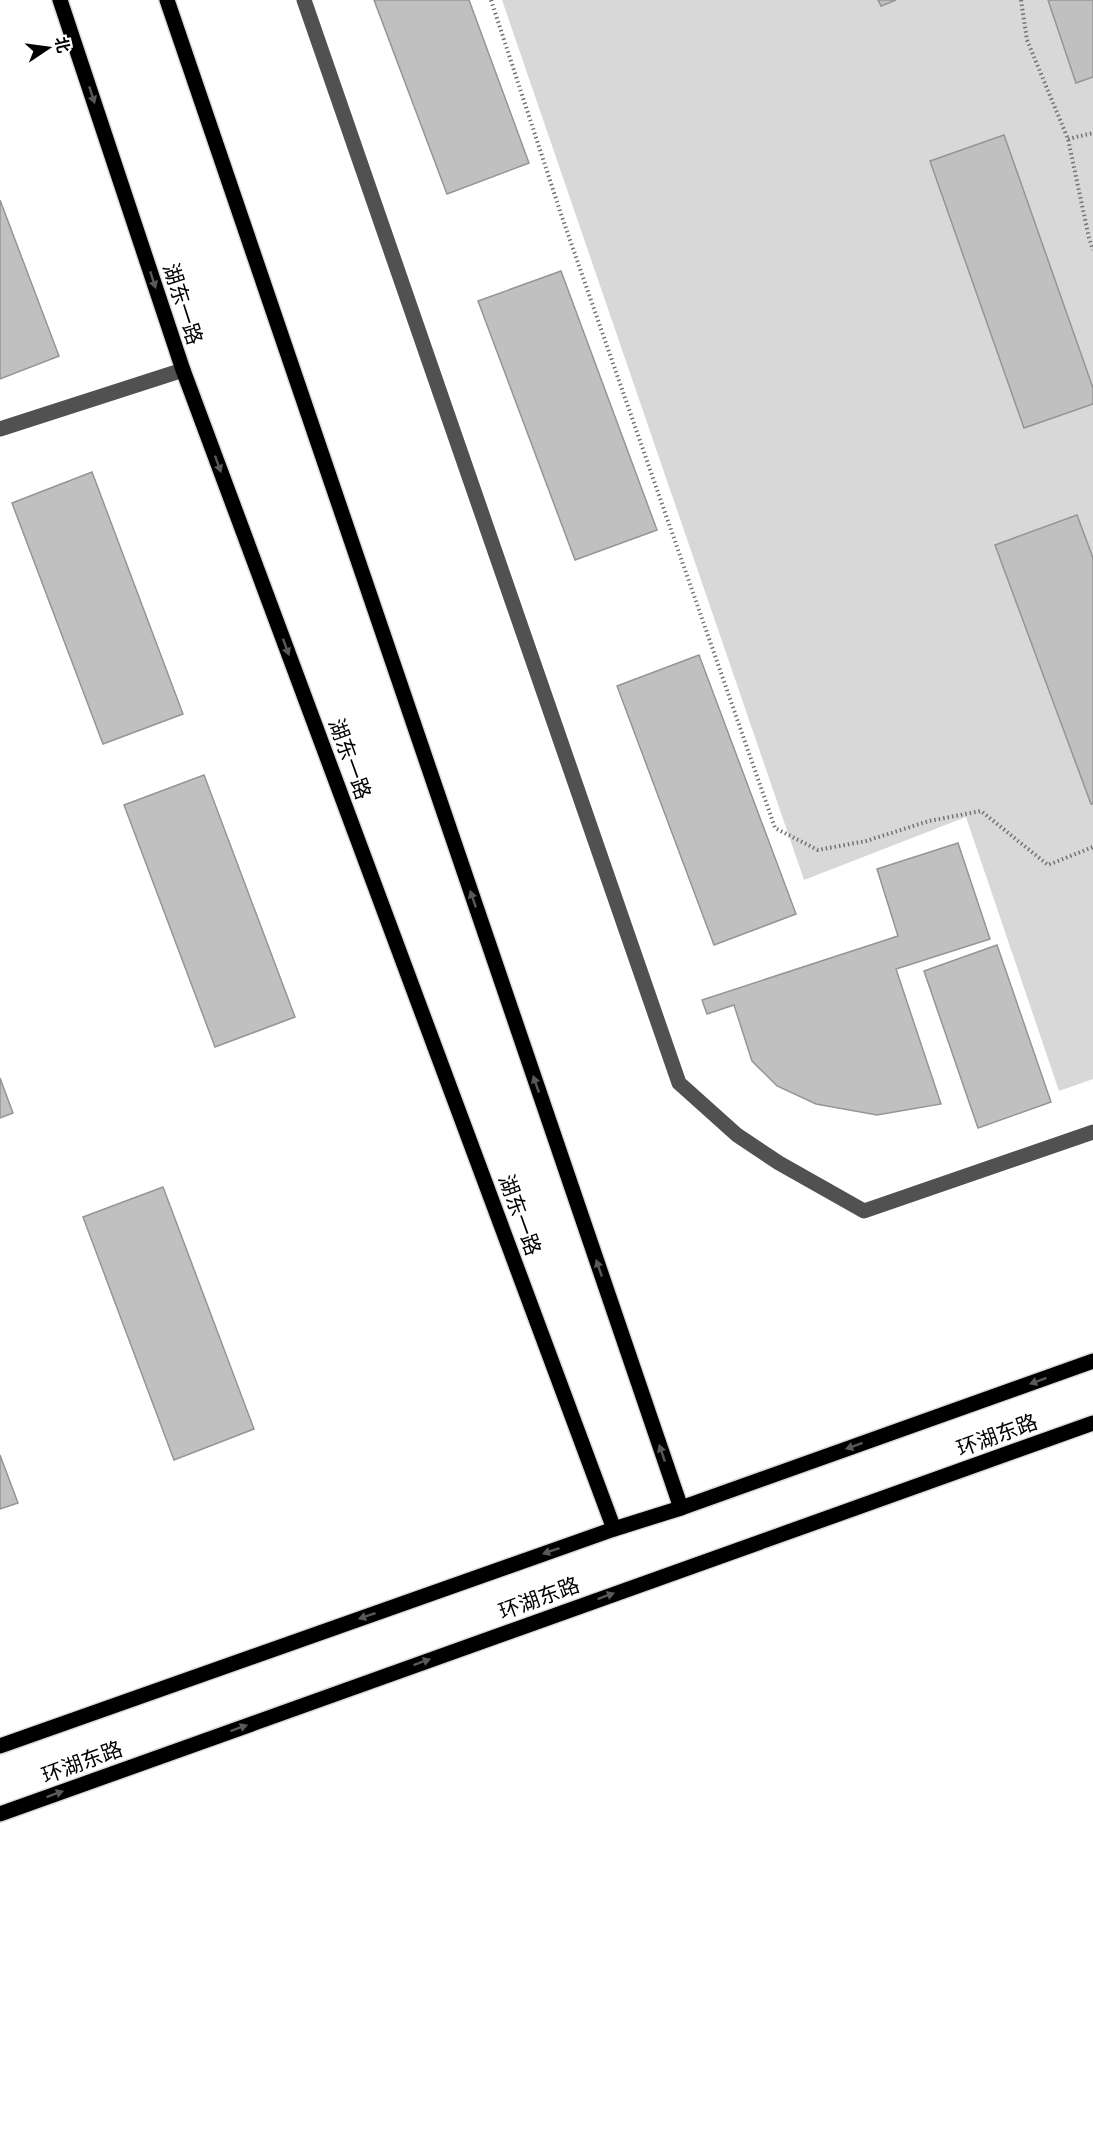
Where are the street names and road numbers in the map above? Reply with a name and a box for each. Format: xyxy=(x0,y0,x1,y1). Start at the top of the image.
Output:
street label: 湖东一路 xyxy=(158,260,208,348)
street label: 湖东一路 xyxy=(324,715,376,803)
street label: 湖东一路 xyxy=(494,1171,546,1259)
street label: 环湖东路 xyxy=(953,1409,1041,1461)
street label: 环湖东路 xyxy=(495,1572,583,1624)
street label: 环湖东路 xyxy=(38,1736,126,1788)

